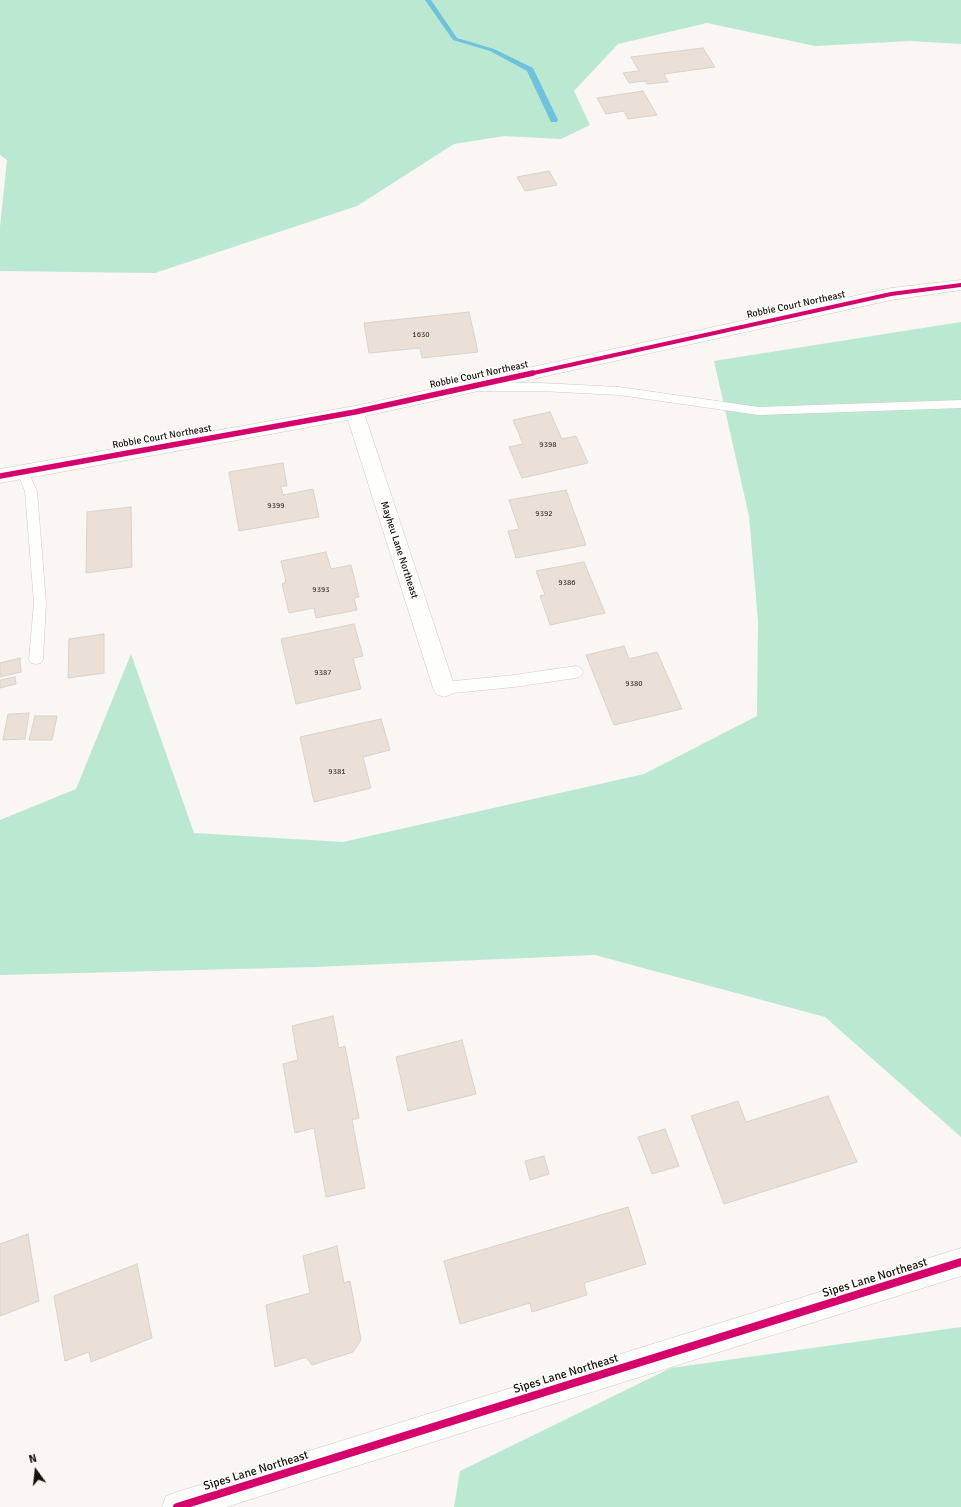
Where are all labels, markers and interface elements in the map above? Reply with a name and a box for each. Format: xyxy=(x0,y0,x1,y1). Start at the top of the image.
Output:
street label: Robbie Court Northeast xyxy=(746,289,846,321)
house number: 1630 xyxy=(412,330,430,340)
street label: Robbie Court Northeast xyxy=(429,359,529,391)
street label: Robbie Court Northeast xyxy=(111,422,213,452)
house number: 9398 xyxy=(539,440,557,450)
street label: Mayheu Lane Northeast xyxy=(378,500,420,600)
house number: 9399 xyxy=(267,501,285,511)
house number: 9392 xyxy=(535,509,553,519)
house number: 9386 xyxy=(558,578,576,588)
house number: 9393 xyxy=(312,585,330,595)
house number: 9387 xyxy=(314,668,332,678)
house number: 9380 xyxy=(625,679,643,689)
house number: 9381 xyxy=(328,767,346,777)
street label: Sipes Lane Northeast xyxy=(821,1255,929,1301)
street label: Sipes Lane Northeast xyxy=(512,1351,620,1397)
street label: Sipes Lane Northeast xyxy=(202,1448,310,1494)
north arrow xyxy=(16,1451,56,1491)
text: N xyxy=(27,1452,38,1466)

